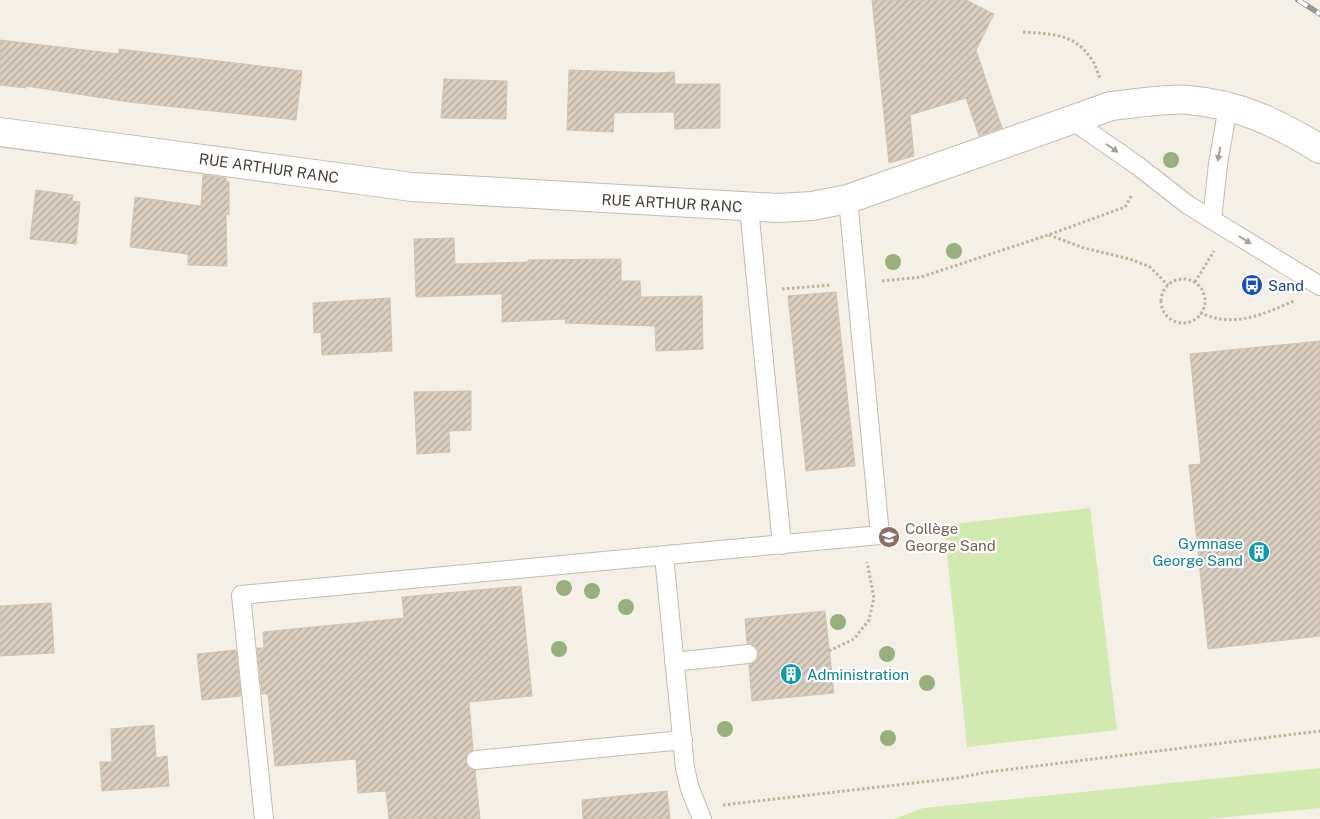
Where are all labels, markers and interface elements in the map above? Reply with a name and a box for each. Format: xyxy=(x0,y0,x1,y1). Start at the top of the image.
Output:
one-way arrow xyxy=(1105,143,1119,152)
one-way arrow xyxy=(1215,146,1223,162)
street label: RUE ARTHUR RANC xyxy=(198,150,340,186)
street label: RUE ARTHUR RANC xyxy=(601,191,743,215)
one-way arrow xyxy=(1239,235,1252,244)
bus stop icon: Sand xyxy=(1240,273,1264,297)
place label: Sand xyxy=(1268,277,1304,294)
place label: Collège George Sand xyxy=(905,520,996,554)
school or university icon: Collège George Sand xyxy=(877,525,901,549)
place label: Gymnase George Sand xyxy=(1152,535,1243,569)
building icon: Gymnase George Sand xyxy=(1247,540,1271,564)
building icon: Administration xyxy=(779,662,803,686)
place label: Administration xyxy=(807,666,909,683)

